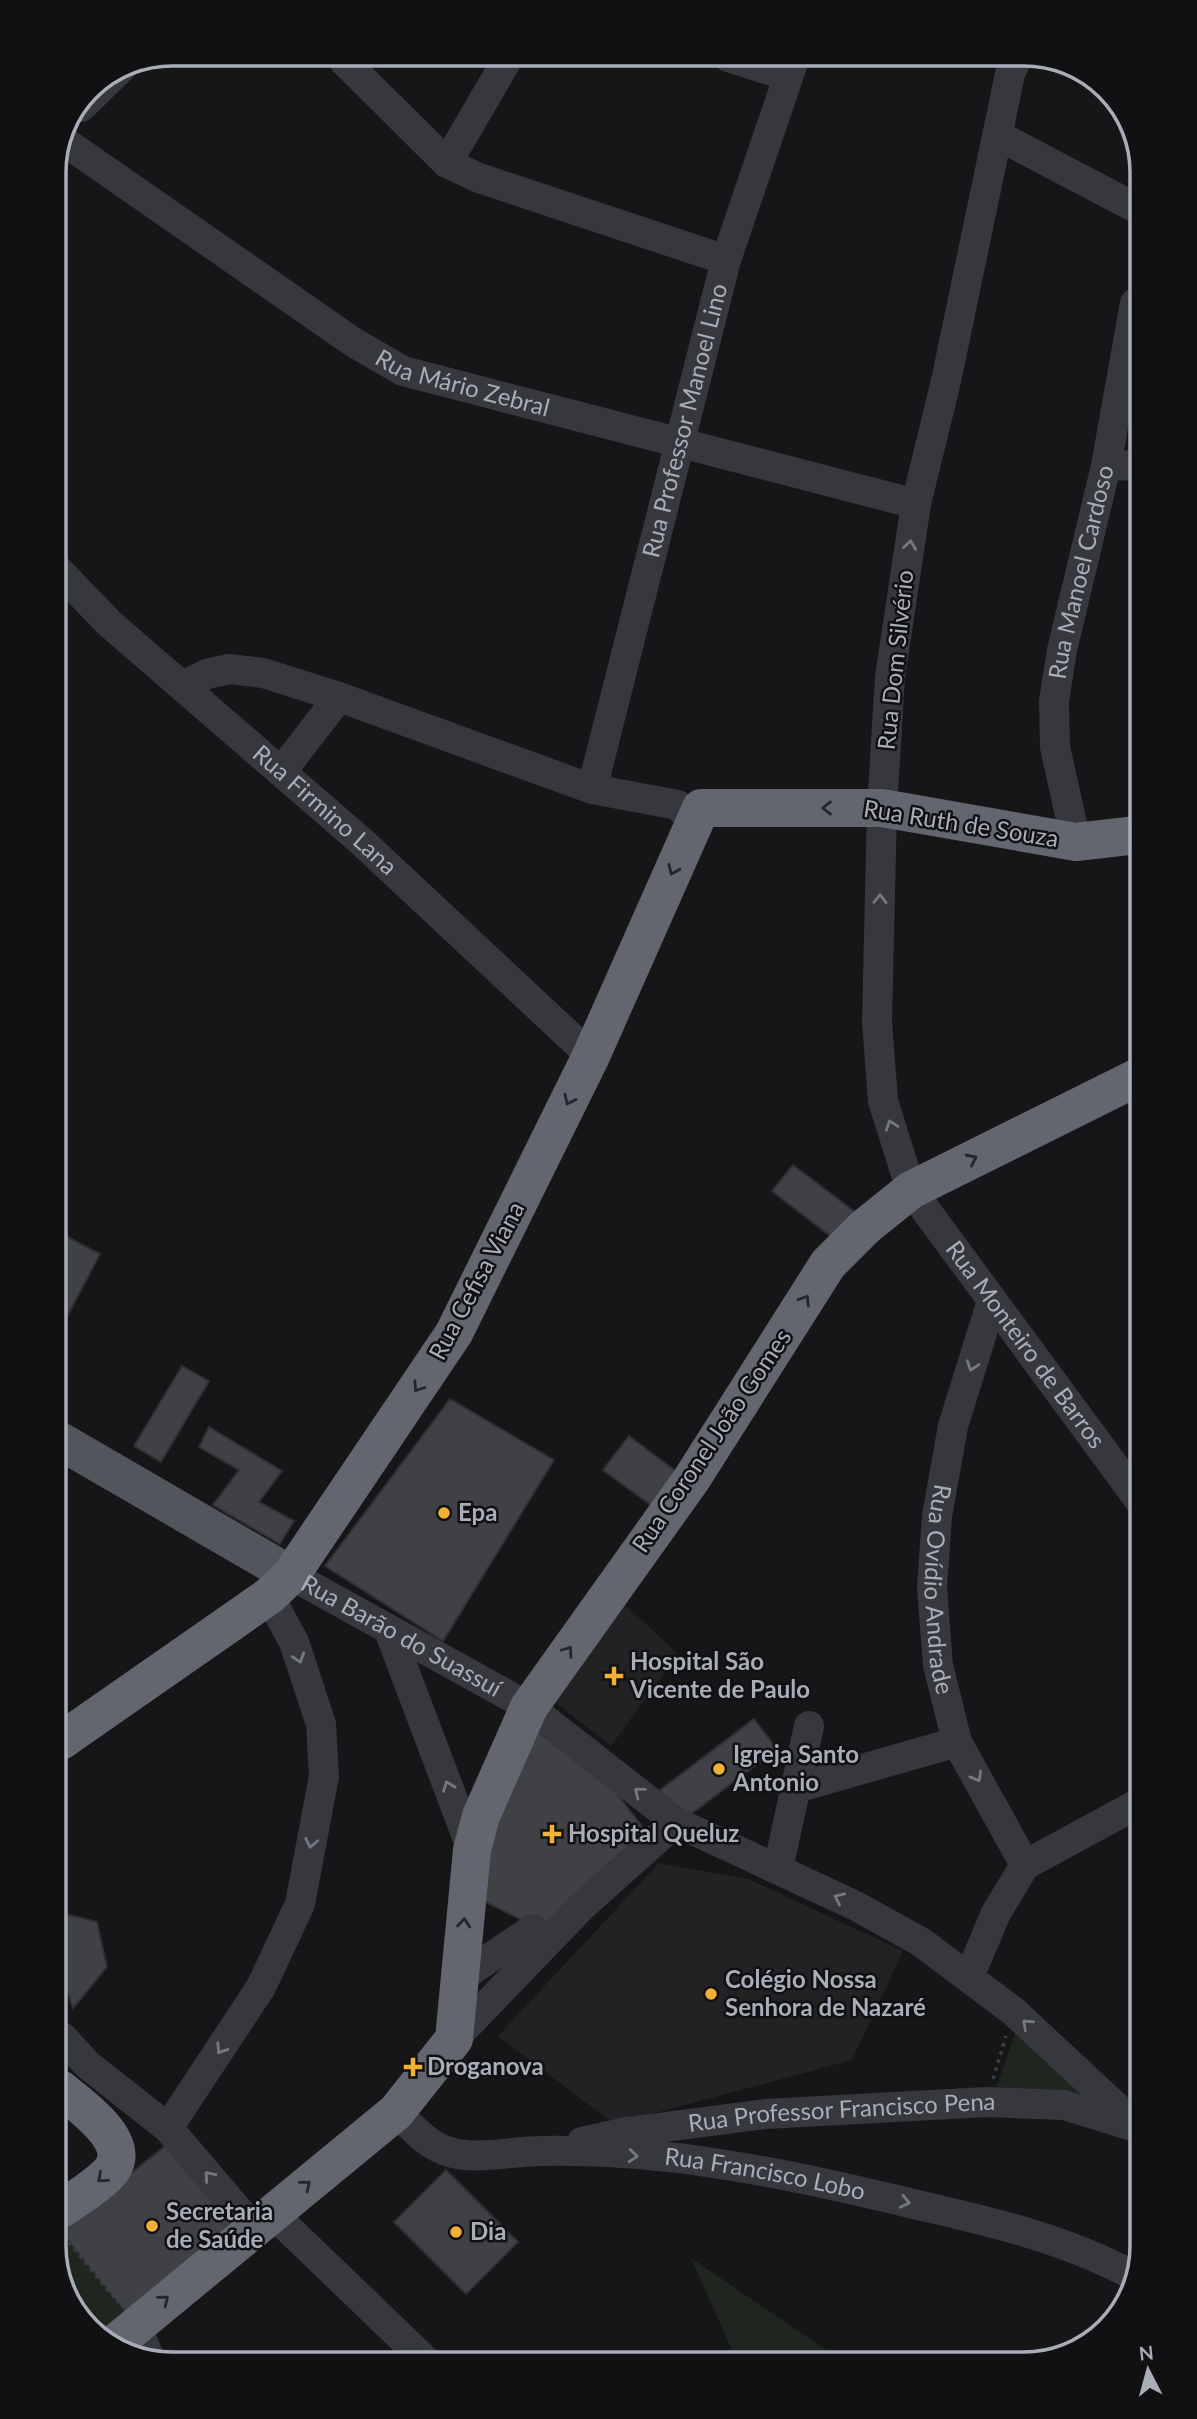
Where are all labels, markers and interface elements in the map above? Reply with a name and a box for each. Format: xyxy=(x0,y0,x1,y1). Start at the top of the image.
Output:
street label: Rua Professor Manoel Lino xyxy=(635,280,733,560)
street label: Rua Mário Zebral xyxy=(371,342,553,421)
street label: Rua Manoel Cardoso xyxy=(1042,462,1119,681)
one-way arrow xyxy=(902,539,917,551)
street label: Rua Dom Silvério xyxy=(871,568,918,751)
street label: Rua Firmino Lana xyxy=(247,738,404,880)
street label: Rua Ruth de Souza xyxy=(862,793,1061,852)
one-way arrow xyxy=(821,800,832,816)
one-way arrow xyxy=(667,863,681,875)
one-way arrow xyxy=(872,893,887,904)
one-way arrow xyxy=(564,1093,578,1105)
one-way arrow xyxy=(884,1119,899,1131)
one-way arrow xyxy=(965,1154,977,1168)
street label: Rua Cefisa Viana xyxy=(422,1196,530,1364)
street label: Rua Monteiro de Barros xyxy=(940,1235,1112,1453)
one-way arrow xyxy=(796,1295,809,1308)
street label: Rua Coronel João Gomes xyxy=(625,1323,796,1557)
one-way arrow xyxy=(965,1360,980,1372)
one-way arrow xyxy=(414,1379,426,1392)
street label: Rua Ovídio Andrade xyxy=(919,1482,961,1697)
place label: Epa xyxy=(458,1497,497,1526)
marker: Epa xyxy=(436,1505,452,1521)
street label: Rua Barão do Suassuí xyxy=(297,1568,508,1703)
one-way arrow xyxy=(560,1646,572,1659)
place label: Hospital São Vicente de Paulo xyxy=(629,1646,810,1703)
one-way arrow xyxy=(291,1651,305,1663)
marker: Hospital São Vicente de Paulo xyxy=(604,1666,624,1686)
place label: Igreja Santo Antonio xyxy=(732,1739,859,1796)
marker: Igreja Santo Antonio xyxy=(711,1761,727,1777)
one-way arrow xyxy=(969,1770,982,1783)
one-way arrow xyxy=(442,1780,456,1792)
one-way arrow xyxy=(634,1788,647,1800)
place label: Hospital Queluz xyxy=(568,1818,739,1847)
marker: Hospital Queluz xyxy=(542,1824,562,1844)
one-way arrow xyxy=(305,1837,320,1849)
one-way arrow xyxy=(834,1892,846,1906)
one-way arrow xyxy=(456,1918,471,1929)
place label: Colégio Nossa Senhora de Nazaré xyxy=(725,1964,926,2021)
marker: Colégio Nossa Senhora de Nazaré xyxy=(703,1986,719,2002)
one-way arrow xyxy=(1022,2020,1035,2032)
one-way arrow xyxy=(216,2041,229,2054)
place label: Droganova xyxy=(427,2051,544,2080)
marker: Droganova xyxy=(405,2059,421,2075)
street label: Rua Professor Francisco Pena xyxy=(686,2086,996,2137)
street label: Rua Francisco Lobo xyxy=(663,2141,868,2205)
one-way arrow xyxy=(628,2148,639,2163)
one-way arrow xyxy=(98,2170,111,2182)
one-way arrow xyxy=(205,2171,217,2184)
one-way arrow xyxy=(299,2181,311,2194)
one-way arrow xyxy=(899,2193,911,2208)
place label: Secretaria de Saúde xyxy=(166,2196,273,2253)
place label: Dia xyxy=(470,2216,506,2245)
marker: Secretaria de Saúde xyxy=(144,2218,160,2234)
marker: Dia xyxy=(448,2224,464,2240)
one-way arrow xyxy=(156,2296,169,2308)
north arrow xyxy=(1113,2335,1183,2405)
text: N xyxy=(1138,2340,1155,2365)

